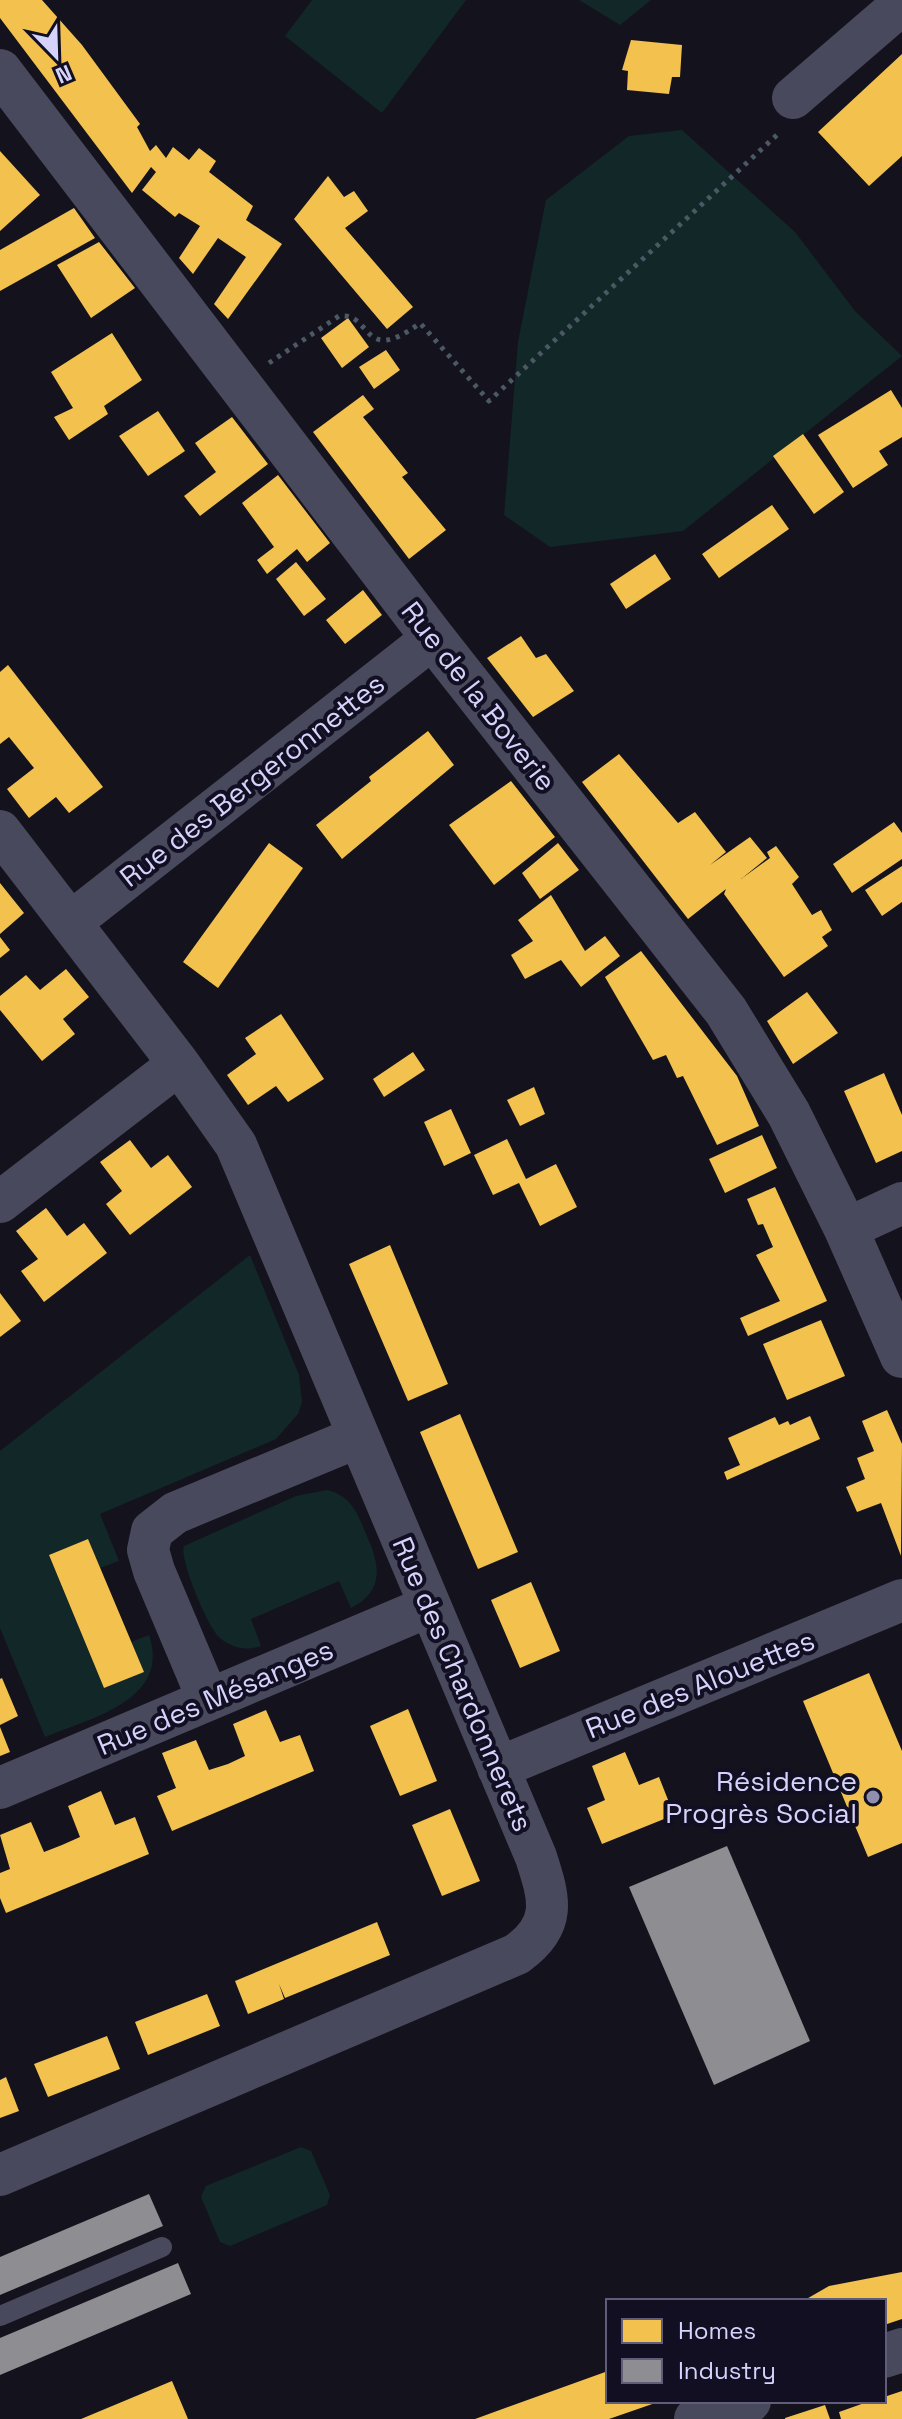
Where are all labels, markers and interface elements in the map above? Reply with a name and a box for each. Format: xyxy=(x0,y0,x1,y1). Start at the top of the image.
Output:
north arrow xyxy=(16,16,96,96)
text: N xyxy=(52,59,76,90)
street label: Rue de la Boverie xyxy=(394,594,564,798)
street label: Rue des Bergeronnettes xyxy=(112,665,392,895)
street label: Rue des Chardonnerets xyxy=(385,1531,541,1837)
street label: Rue des Alouettes xyxy=(580,1622,820,1746)
street label: Rue des Mésanges xyxy=(91,1631,339,1763)
place label: Résidence Progrès Social xyxy=(665,1763,857,1831)
marker: Résidence Progrès Social xyxy=(864,1788,882,1806)
legend xyxy=(606,2299,886,2403)
text: Homes xyxy=(678,2315,756,2346)
text: Industry xyxy=(678,2355,776,2386)

